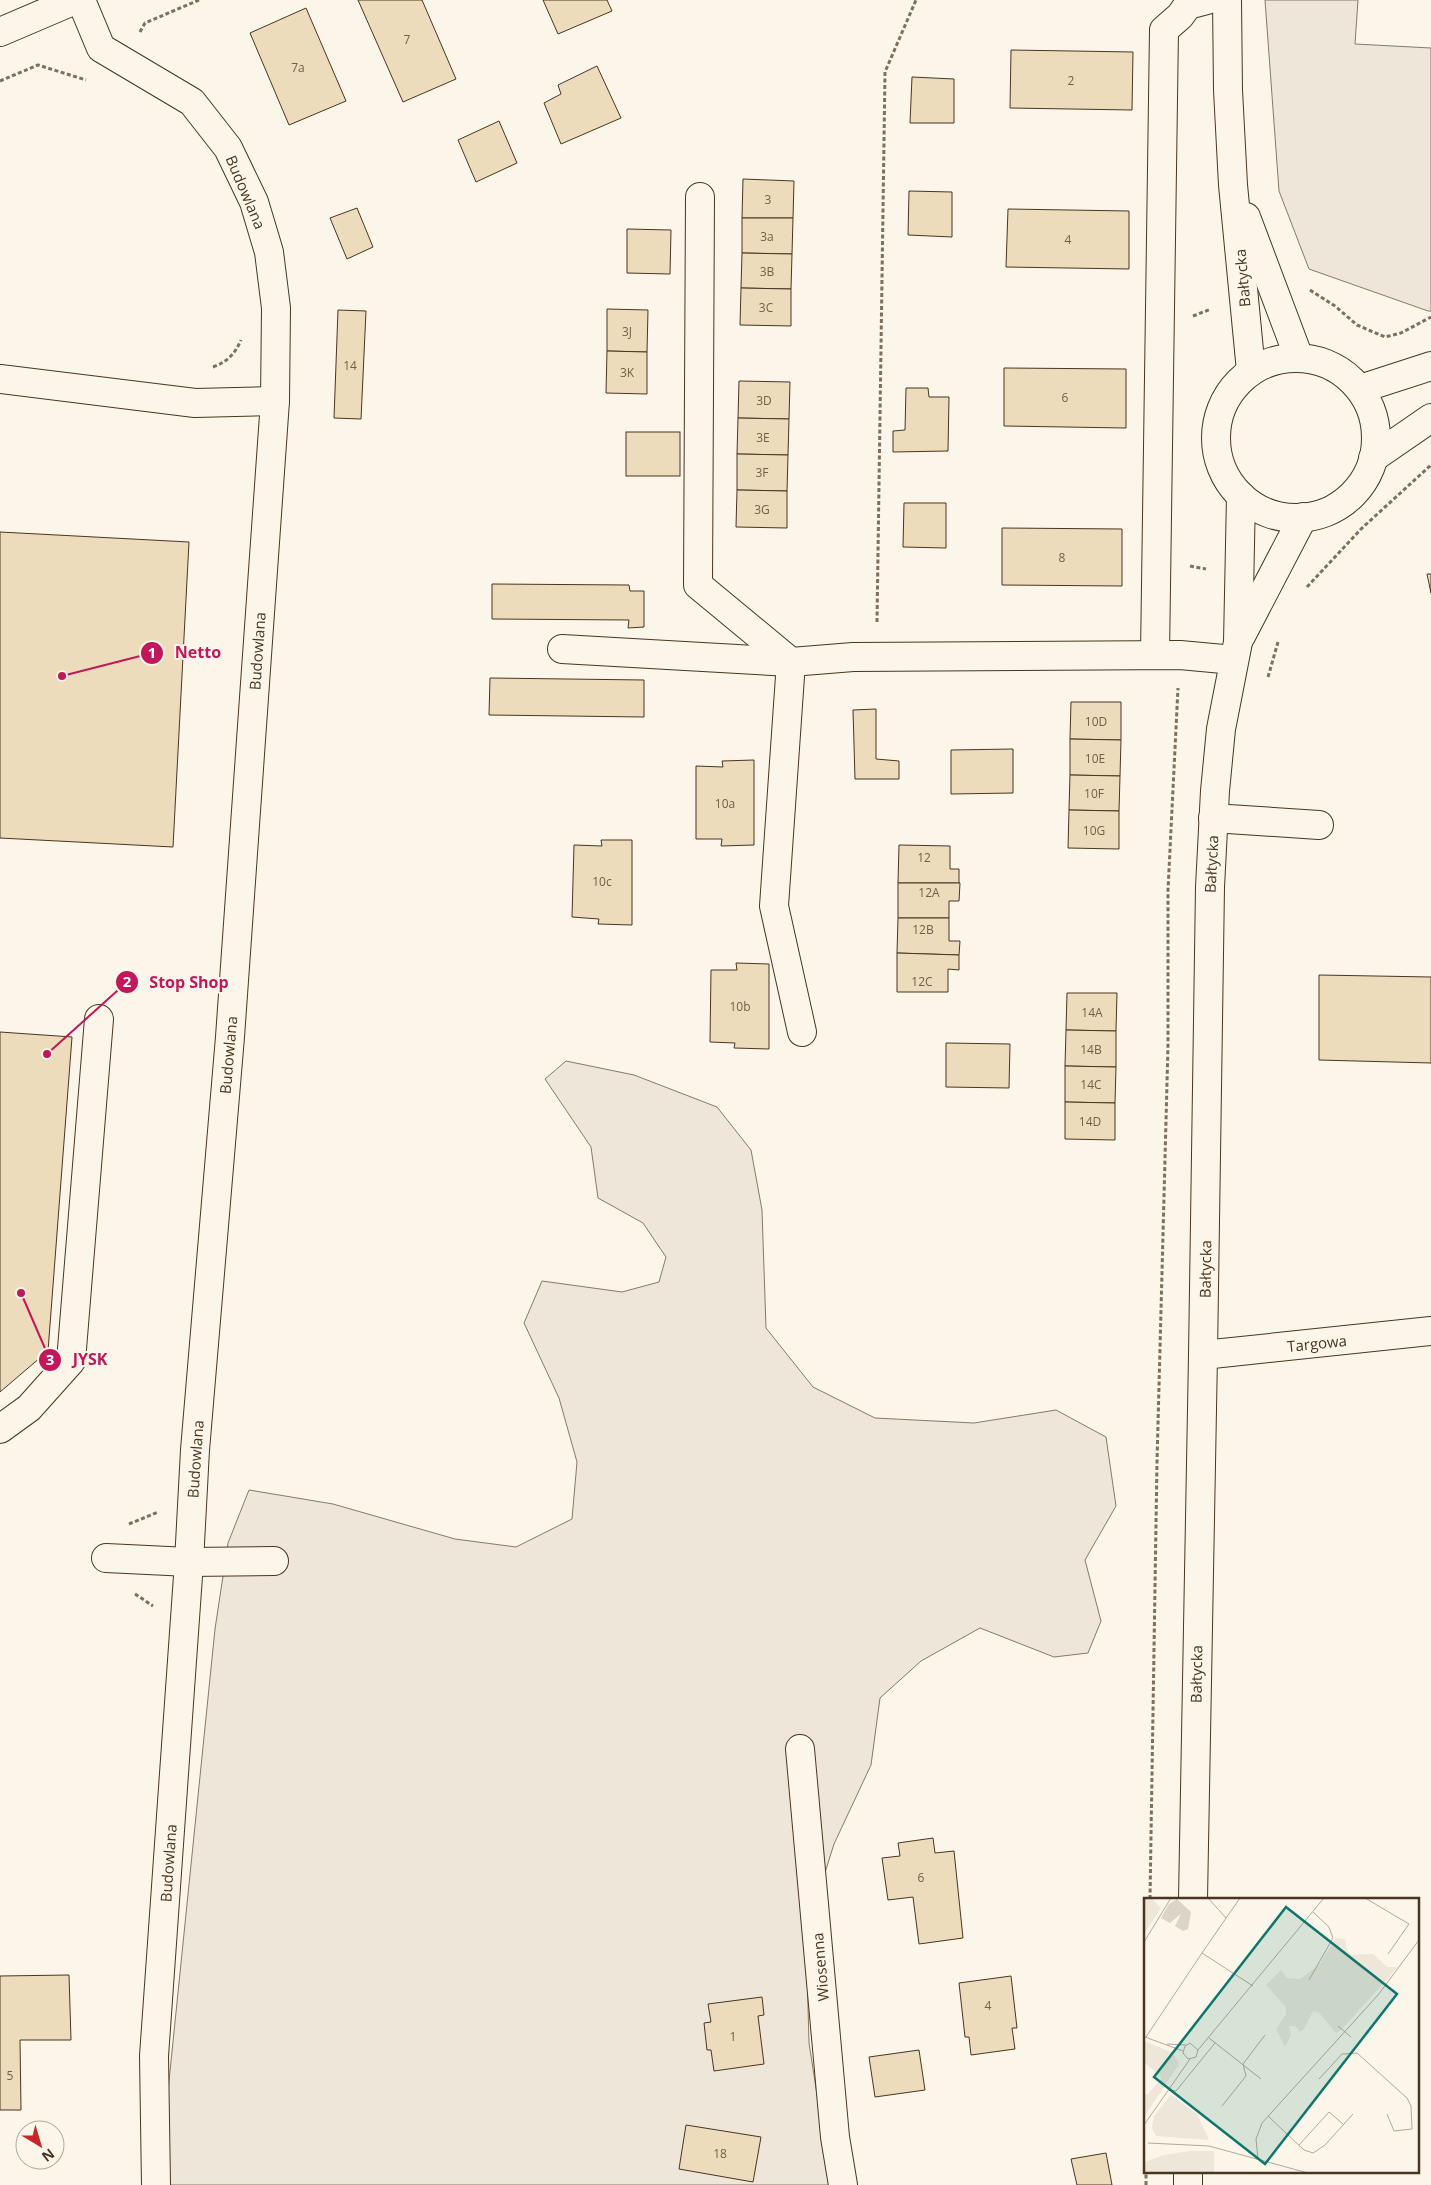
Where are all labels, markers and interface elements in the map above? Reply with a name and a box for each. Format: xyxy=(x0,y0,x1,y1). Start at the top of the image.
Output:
house number: 7 xyxy=(404,31,411,48)
house number: 7a xyxy=(291,59,305,76)
house number: 2 xyxy=(1068,72,1075,89)
street label: Budowlana xyxy=(221,152,271,232)
house number: 3 xyxy=(765,191,772,208)
house number: 3a xyxy=(760,228,774,245)
house number: 4 xyxy=(1065,231,1072,248)
street label: Bałtycka xyxy=(1230,248,1254,308)
house number: 3B xyxy=(760,263,775,280)
house number: 3C xyxy=(759,299,774,316)
house number: 3J xyxy=(622,323,632,340)
house number: 14 xyxy=(343,357,357,374)
house number: 3K xyxy=(620,364,635,381)
house number: 6 xyxy=(1062,389,1069,406)
house number: 3D xyxy=(756,392,772,409)
house number: 3E xyxy=(756,429,770,446)
house number: 3F xyxy=(755,464,769,481)
house number: 3G xyxy=(754,501,770,518)
house number: 8 xyxy=(1059,549,1066,566)
street label: Budowlana xyxy=(244,611,270,691)
callout: Netto xyxy=(140,637,231,668)
text: Netto xyxy=(175,641,221,663)
text: 1 xyxy=(148,642,156,662)
house number: 10D xyxy=(1085,713,1107,730)
house number: 10E xyxy=(1085,750,1105,767)
house number: 10F xyxy=(1084,785,1104,802)
house number: 10a xyxy=(715,795,735,812)
house number: 10G xyxy=(1083,822,1105,839)
street label: Bałtycka xyxy=(1199,834,1223,894)
house number: 12 xyxy=(917,849,931,866)
house number: 10c xyxy=(592,873,612,890)
house number: 12A xyxy=(918,884,940,901)
house number: 12B xyxy=(912,921,934,938)
callout: Stop Shop xyxy=(114,967,239,998)
text: 2 xyxy=(123,971,132,991)
text: Stop Shop xyxy=(149,971,229,993)
house number: 12C xyxy=(911,973,933,990)
house number: 10b xyxy=(729,998,751,1015)
house number: 14A xyxy=(1081,1004,1103,1021)
street label: Budowlana xyxy=(215,1015,241,1095)
house number: 14B xyxy=(1080,1041,1102,1058)
house number: 14C xyxy=(1080,1076,1102,1093)
house number: 14D xyxy=(1079,1113,1101,1130)
street label: Bałtycka xyxy=(1194,1240,1216,1298)
street label: Targowa xyxy=(1286,1330,1348,1356)
callout: JYSK xyxy=(38,1344,118,1375)
text: JYSK xyxy=(71,1348,108,1370)
text: 3 xyxy=(46,1349,54,1369)
street label: Budowlana xyxy=(182,1419,208,1499)
street label: Bałtycka xyxy=(1185,1645,1207,1703)
street label: Budowlana xyxy=(155,1823,181,1903)
house number: 6 xyxy=(918,1869,925,1886)
inset map xyxy=(1144,1898,1418,2172)
street label: Wiosenna xyxy=(807,1932,833,2002)
house number: 4 xyxy=(985,1997,992,2014)
house number: 1 xyxy=(730,2028,736,2045)
house number: 5 xyxy=(7,2067,14,2084)
north arrow xyxy=(15,2120,65,2170)
text: N xyxy=(38,2145,59,2167)
house number: 18 xyxy=(713,2145,727,2162)

